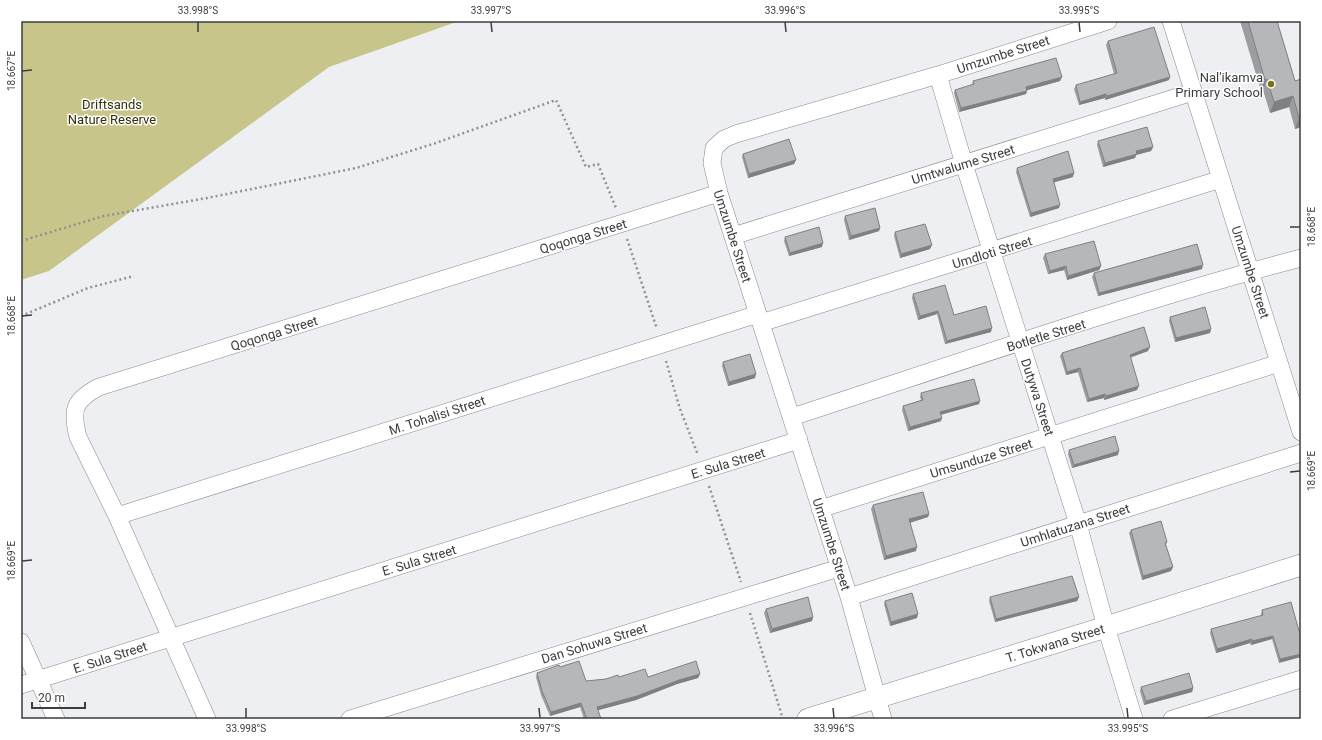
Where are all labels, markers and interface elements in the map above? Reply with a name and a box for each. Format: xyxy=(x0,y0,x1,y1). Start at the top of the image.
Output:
text: 33.998°S xyxy=(178,5,218,16)
text: 33.997°S xyxy=(471,5,511,16)
text: 33.996°S xyxy=(765,5,805,16)
text: 33.995°S xyxy=(1059,5,1099,16)
street label: Umzumbe Street xyxy=(955,32,1051,77)
text: 18.667°E xyxy=(6,51,17,91)
place label: Nal'ikamva Primary School xyxy=(1175,70,1263,100)
marker: Nal'ikamva Primary School xyxy=(1266,79,1276,89)
park label: Driftsands Nature Reserve xyxy=(68,97,156,127)
street label: Umtwalume Street xyxy=(910,142,1017,187)
street label: Umzumbe Street xyxy=(710,188,755,284)
text: 18.668°E xyxy=(1306,207,1317,247)
street label: Qoqonga Street xyxy=(538,216,628,257)
street label: Umzumbe Street xyxy=(1228,224,1273,320)
street label: Umdloti Street xyxy=(950,233,1034,272)
text: 18.668°E xyxy=(6,296,17,336)
street label: Qoqonga Street xyxy=(229,313,319,354)
street label: Botletle Street xyxy=(1005,316,1087,355)
street label: Dutywa Street xyxy=(1018,357,1057,438)
street label: M. Tohalisi Street xyxy=(387,393,487,438)
street label: Umsunduze Street xyxy=(928,436,1034,481)
street label: E. Sula Street xyxy=(689,445,767,482)
text: 18.669°E xyxy=(1306,451,1317,491)
street label: Umzumbe Street xyxy=(809,496,854,592)
street label: Umhlatuzana Street xyxy=(1019,501,1132,550)
text: 18.669°E xyxy=(6,541,17,581)
street label: E. Sula Street xyxy=(380,542,458,579)
street label: Dan Sohuwa Street xyxy=(539,620,649,667)
street label: T. Tokwana Street xyxy=(1004,621,1106,666)
street label: E. Sula Street xyxy=(71,638,149,676)
scale bar xyxy=(32,684,85,710)
text: 20 m xyxy=(38,691,65,705)
text: 33.998°S xyxy=(226,723,266,734)
text: 33.997°S xyxy=(520,723,560,734)
text: 33.996°S xyxy=(814,723,854,734)
text: 33.995°S xyxy=(1108,723,1148,734)

